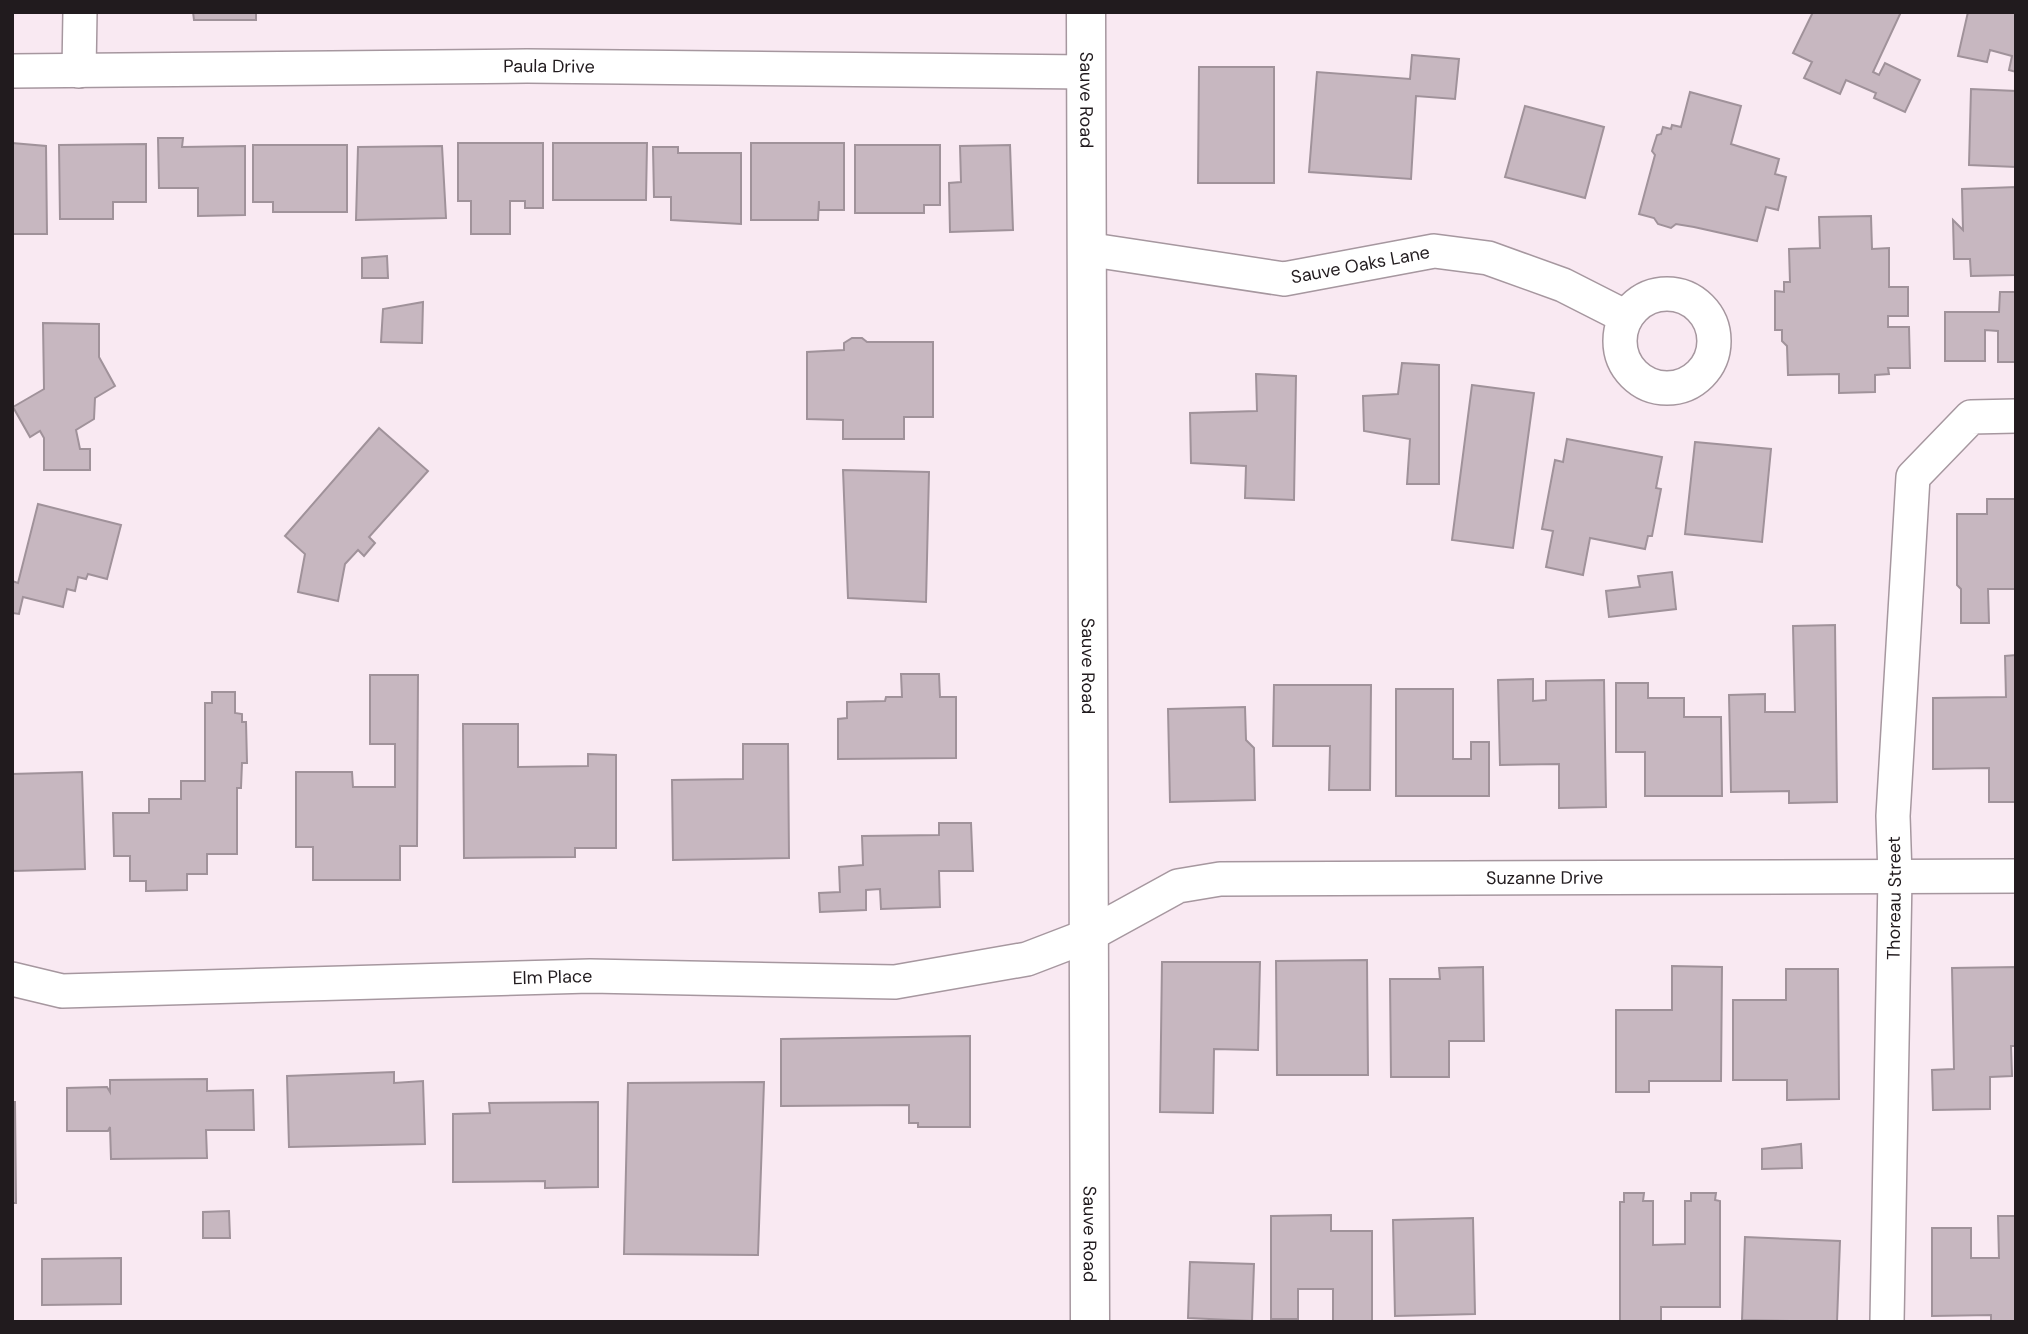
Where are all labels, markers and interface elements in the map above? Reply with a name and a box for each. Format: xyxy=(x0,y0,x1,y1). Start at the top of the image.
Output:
street label: Sauve Road xyxy=(1074,52,1098,148)
street label: Paula Drive xyxy=(503,54,595,79)
street label: Sauve Oaks Lane xyxy=(1289,240,1432,289)
street label: Sauve Road xyxy=(1076,618,1100,714)
street label: Thoreau Street xyxy=(1881,836,1907,960)
street label: Suzanne Drive xyxy=(1486,866,1603,890)
street label: Elm Place xyxy=(512,964,593,990)
street label: Sauve Road xyxy=(1078,1186,1102,1282)

